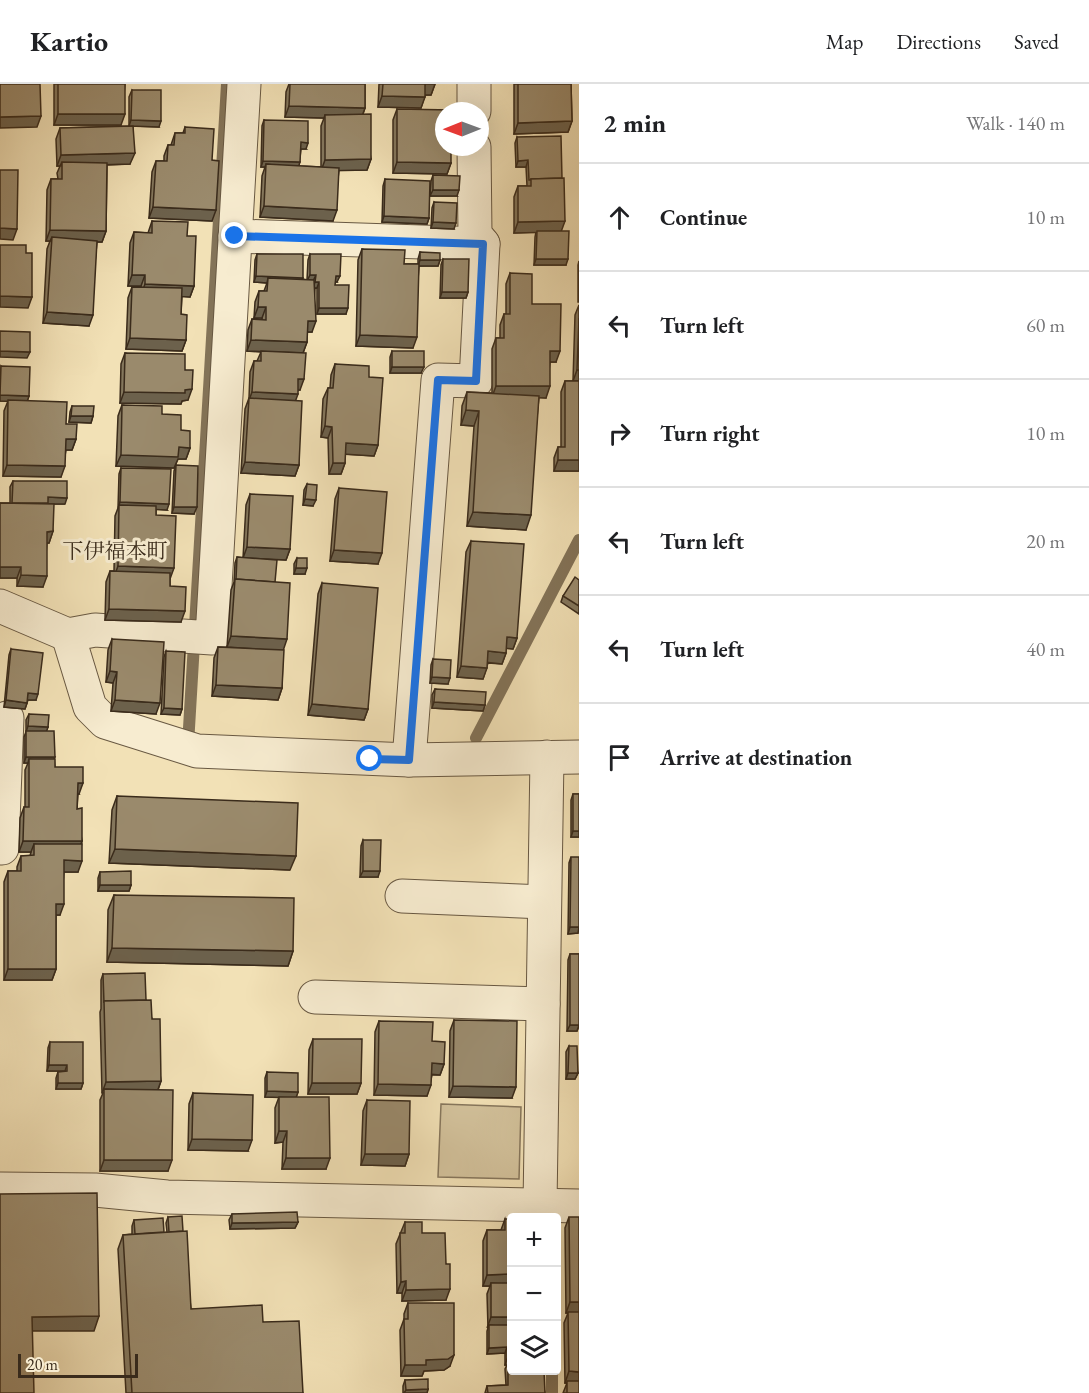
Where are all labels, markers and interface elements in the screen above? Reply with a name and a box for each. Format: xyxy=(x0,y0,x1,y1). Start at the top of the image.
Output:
text: Kartio xyxy=(30,23,108,59)
text: Map xyxy=(826,28,863,55)
text: Directions xyxy=(896,28,981,55)
text: Saved xyxy=(1014,28,1059,55)
north arrow xyxy=(435,102,489,156)
text: 2 min xyxy=(603,106,666,140)
text: Walk · 140 m xyxy=(966,110,1065,136)
icon: ahead xyxy=(603,201,636,234)
text: Continue xyxy=(660,203,747,232)
text: 10 m xyxy=(1026,204,1065,230)
route end xyxy=(221,222,247,248)
icon: left xyxy=(603,309,636,342)
text: Turn left xyxy=(660,311,744,340)
text: 60 m xyxy=(1026,312,1065,338)
icon: right xyxy=(603,417,636,450)
text: Turn right xyxy=(660,419,759,448)
text: 10 m xyxy=(1026,420,1065,446)
icon: left xyxy=(603,525,636,558)
text: Turn left xyxy=(660,527,744,556)
text: 20 m xyxy=(1026,528,1065,554)
district label: 下伊福本町 xyxy=(63,537,168,564)
icon: left xyxy=(603,633,636,666)
text: Turn left xyxy=(660,635,744,664)
text: 40 m xyxy=(1026,636,1065,662)
icon: arrive xyxy=(603,741,636,774)
text: Arrive at destination xyxy=(660,743,852,772)
route start xyxy=(356,745,382,771)
map controls xyxy=(507,1213,561,1375)
button: + xyxy=(507,1213,561,1267)
button: − xyxy=(507,1267,561,1321)
button: layers xyxy=(507,1321,561,1375)
scale bar xyxy=(18,1351,138,1378)
text: 20 m xyxy=(27,1354,58,1375)

